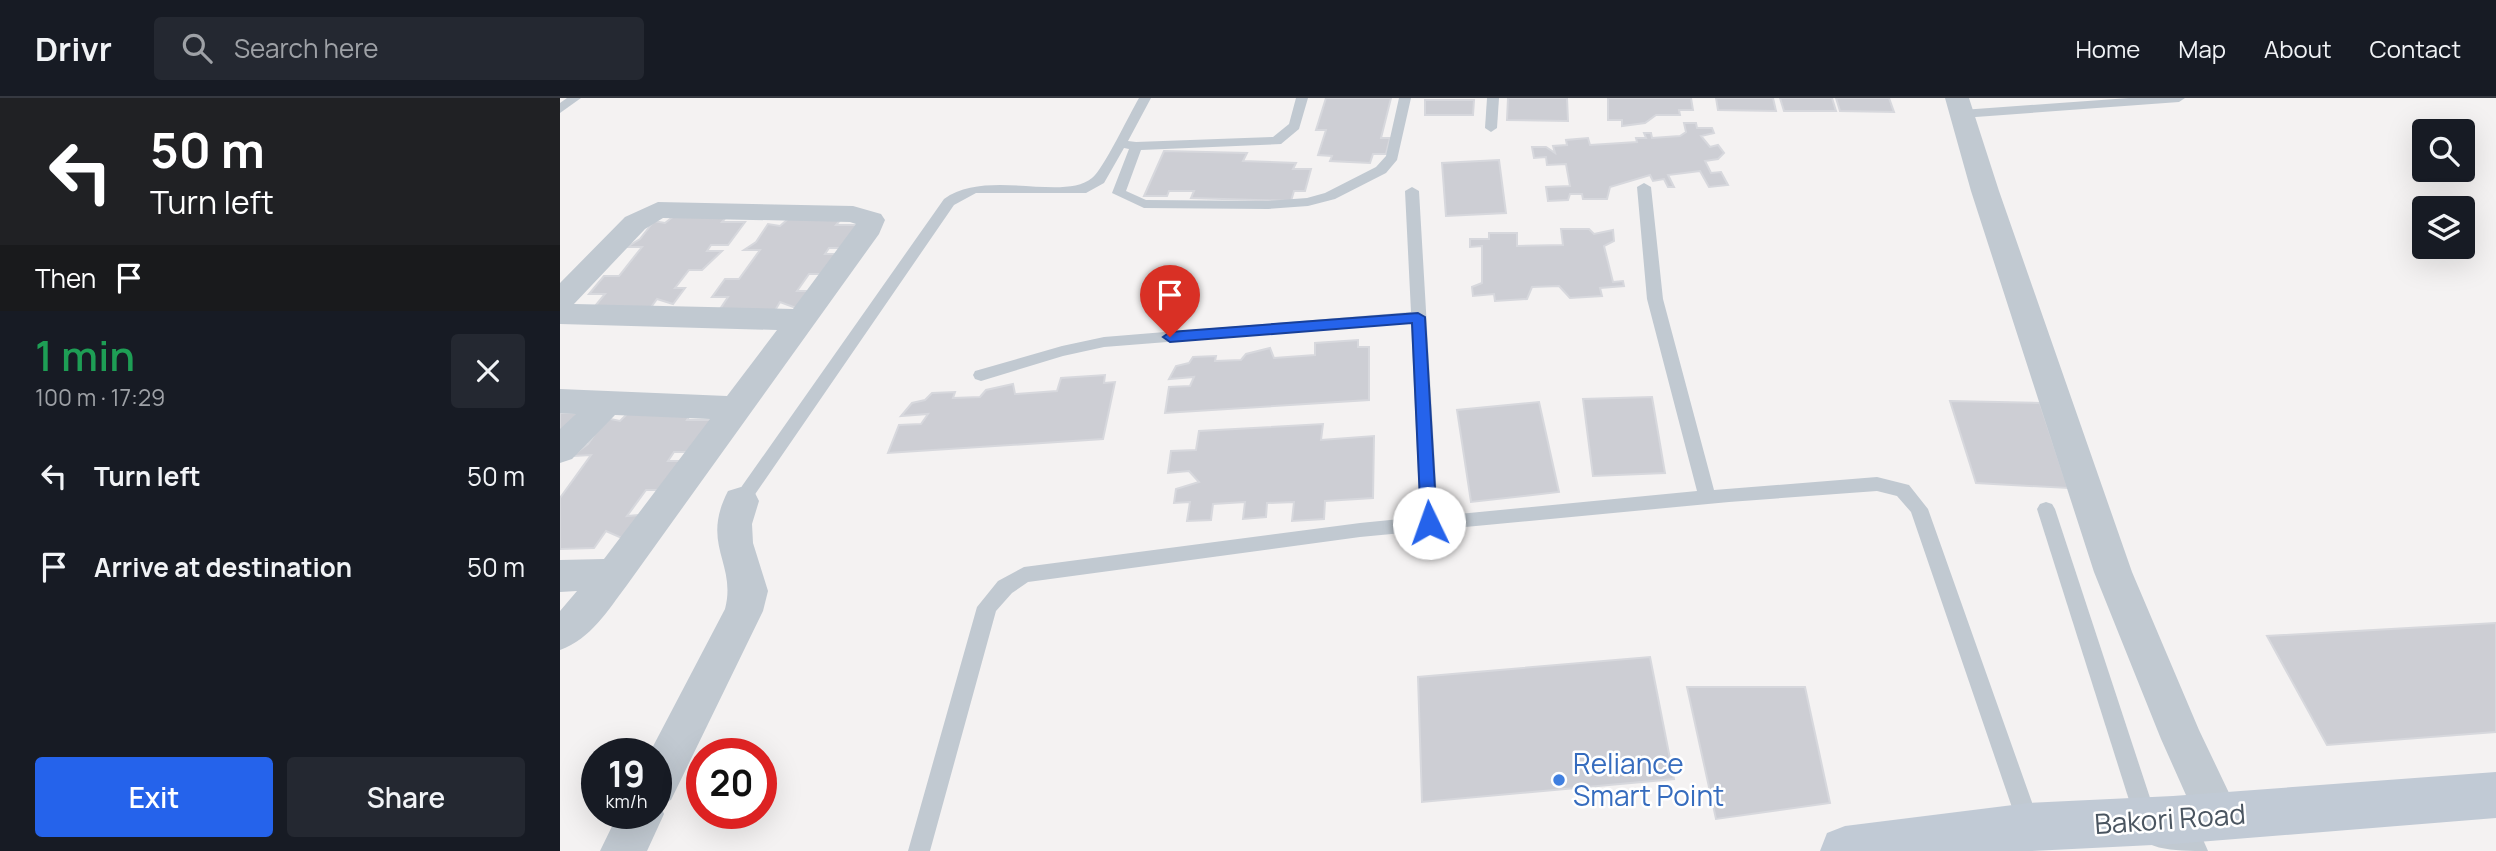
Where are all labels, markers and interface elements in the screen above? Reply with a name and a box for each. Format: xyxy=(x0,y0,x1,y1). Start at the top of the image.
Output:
search box xyxy=(154,17,644,80)
text: Drivr xyxy=(35,26,112,71)
icon: search xyxy=(178,29,216,67)
text: Search here xyxy=(234,30,378,66)
text: Home xyxy=(2075,32,2140,65)
text: Map xyxy=(2178,32,2226,65)
text: About xyxy=(2264,32,2332,65)
text: Contact xyxy=(2370,32,2461,65)
text: 50 m xyxy=(150,116,265,183)
map controls xyxy=(2412,119,2475,259)
button: search xyxy=(2412,119,2475,182)
icon: left xyxy=(35,126,126,217)
text: Turn left xyxy=(150,180,274,224)
button: layers xyxy=(2412,196,2475,259)
icon: arrive xyxy=(110,259,148,297)
text: Then xyxy=(35,260,96,296)
pin xyxy=(1140,265,1200,337)
icon: arrive xyxy=(1151,276,1189,314)
text: 1 min xyxy=(35,326,135,384)
button: close xyxy=(451,334,525,408)
text: 100 m · 17:29 xyxy=(35,381,165,413)
icon: left xyxy=(35,457,73,495)
text: Turn left xyxy=(94,458,201,494)
text: 50 m xyxy=(467,458,525,494)
position arrow xyxy=(1392,486,1466,560)
icon: arrive xyxy=(35,548,73,586)
text: Arrive at destination xyxy=(94,549,352,585)
text: 50 m xyxy=(467,549,525,585)
speed limit sign: 20 xyxy=(686,738,777,829)
place label: Reliance Smart Point xyxy=(1573,744,1724,814)
text: 19 xyxy=(608,750,645,798)
button: Exit xyxy=(35,757,273,837)
button: Share xyxy=(287,757,525,837)
marker: Reliance Smart Point xyxy=(1551,772,1567,788)
text: km/h xyxy=(606,789,647,813)
street label: Bakori Road xyxy=(2093,794,2247,842)

